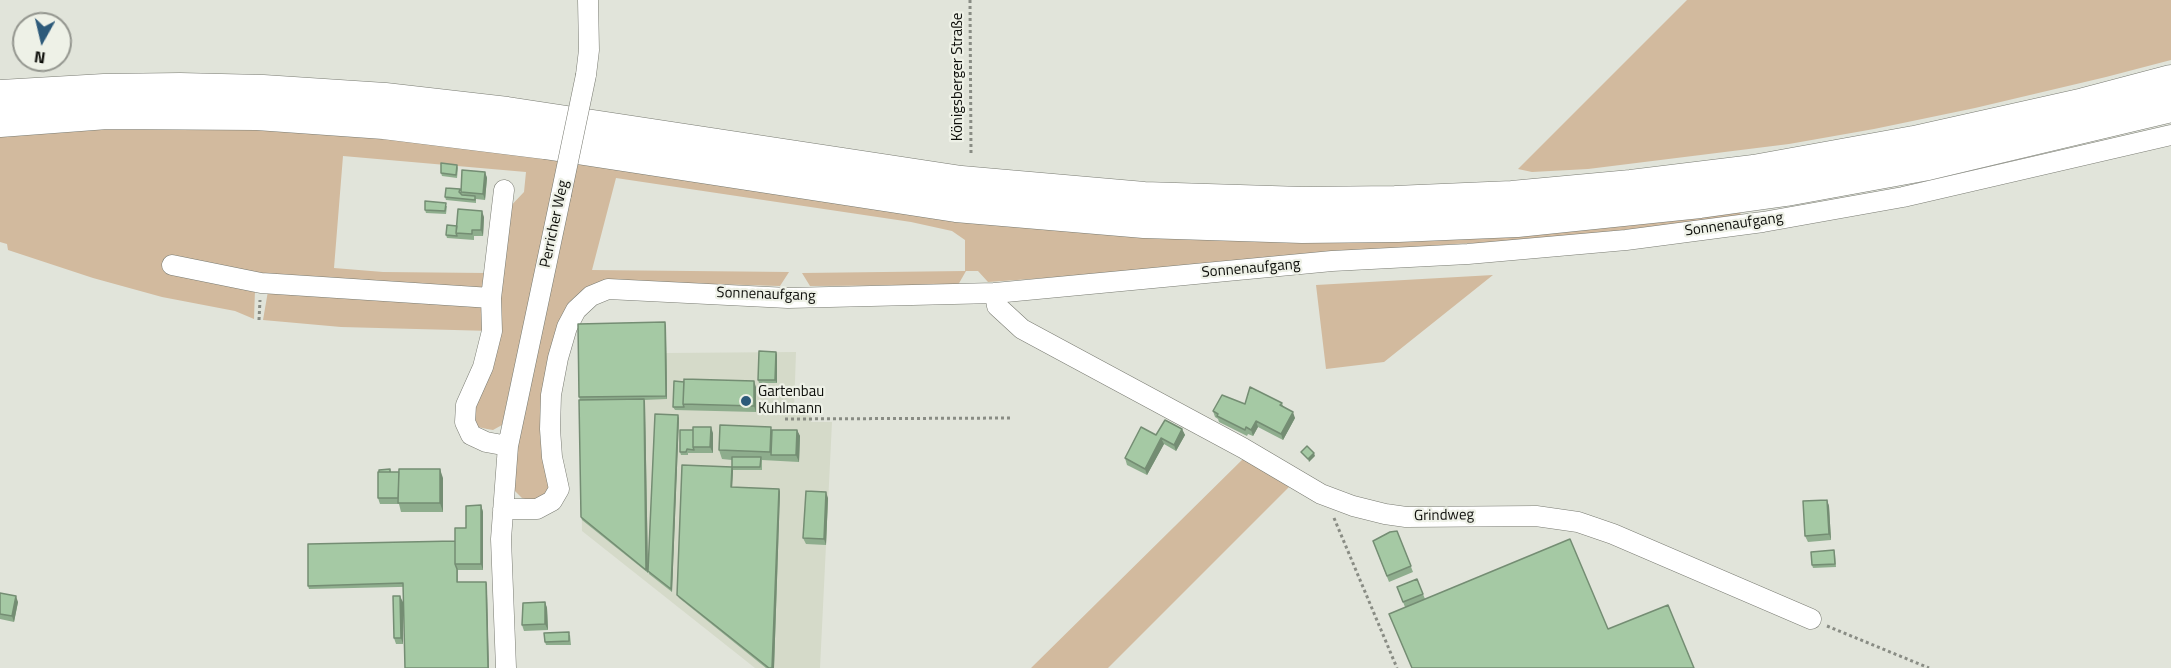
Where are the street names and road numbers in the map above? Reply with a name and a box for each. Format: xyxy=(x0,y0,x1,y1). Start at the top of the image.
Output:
street label: Königsberger Straße xyxy=(949,13,967,141)
street label: Perricher Weg xyxy=(537,179,573,269)
street label: Sonnenaufgang xyxy=(1684,209,1784,241)
street label: Sonnenaufgang xyxy=(1201,256,1301,282)
street label: Sonnenaufgang xyxy=(716,284,816,306)
street label: Grindweg xyxy=(1414,506,1474,526)

